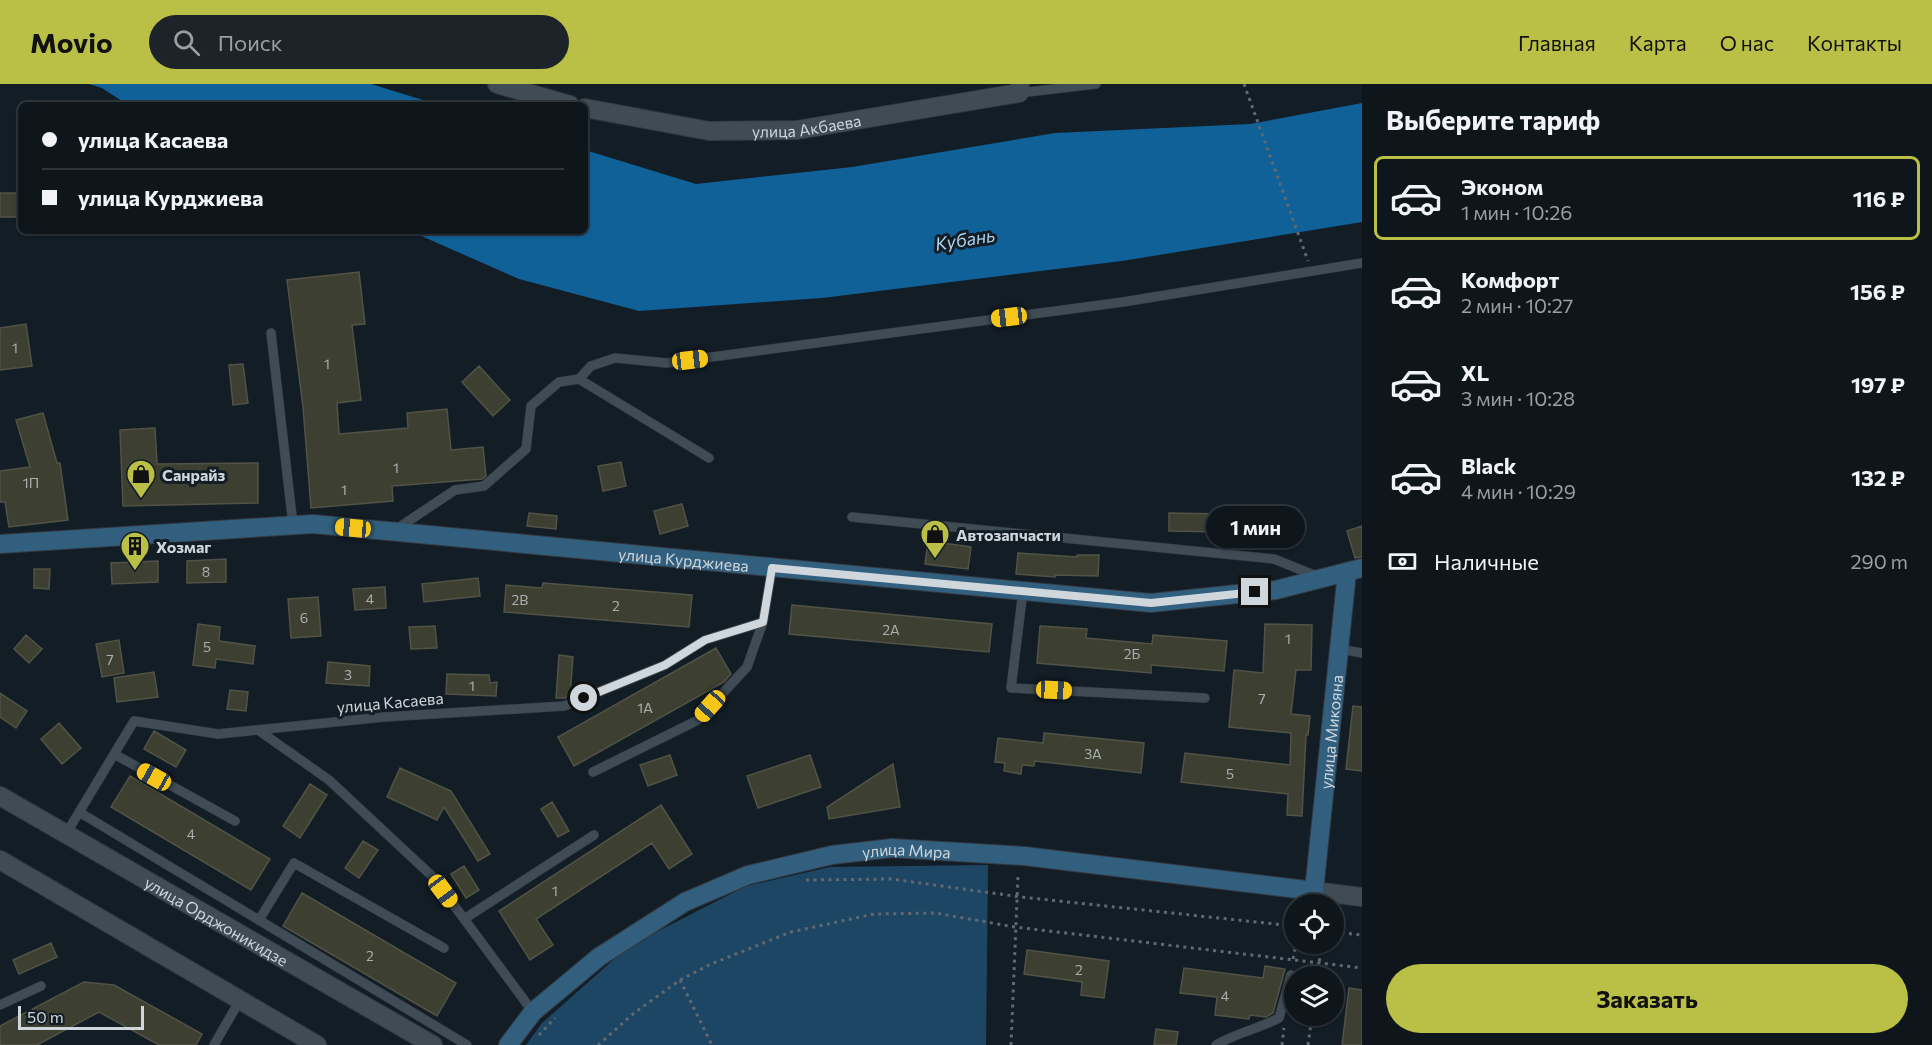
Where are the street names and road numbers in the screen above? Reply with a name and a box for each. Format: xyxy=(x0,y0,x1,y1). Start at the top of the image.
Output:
street label: улица Акбаева xyxy=(752,110,862,140)
street label: улица Курджиева xyxy=(617,543,750,575)
street label: улица Микояна xyxy=(1315,674,1346,790)
street label: улица Касаева xyxy=(336,688,444,716)
street label: улица Мира xyxy=(861,838,951,861)
street label: улица Орджоникидзе xyxy=(142,872,292,969)

